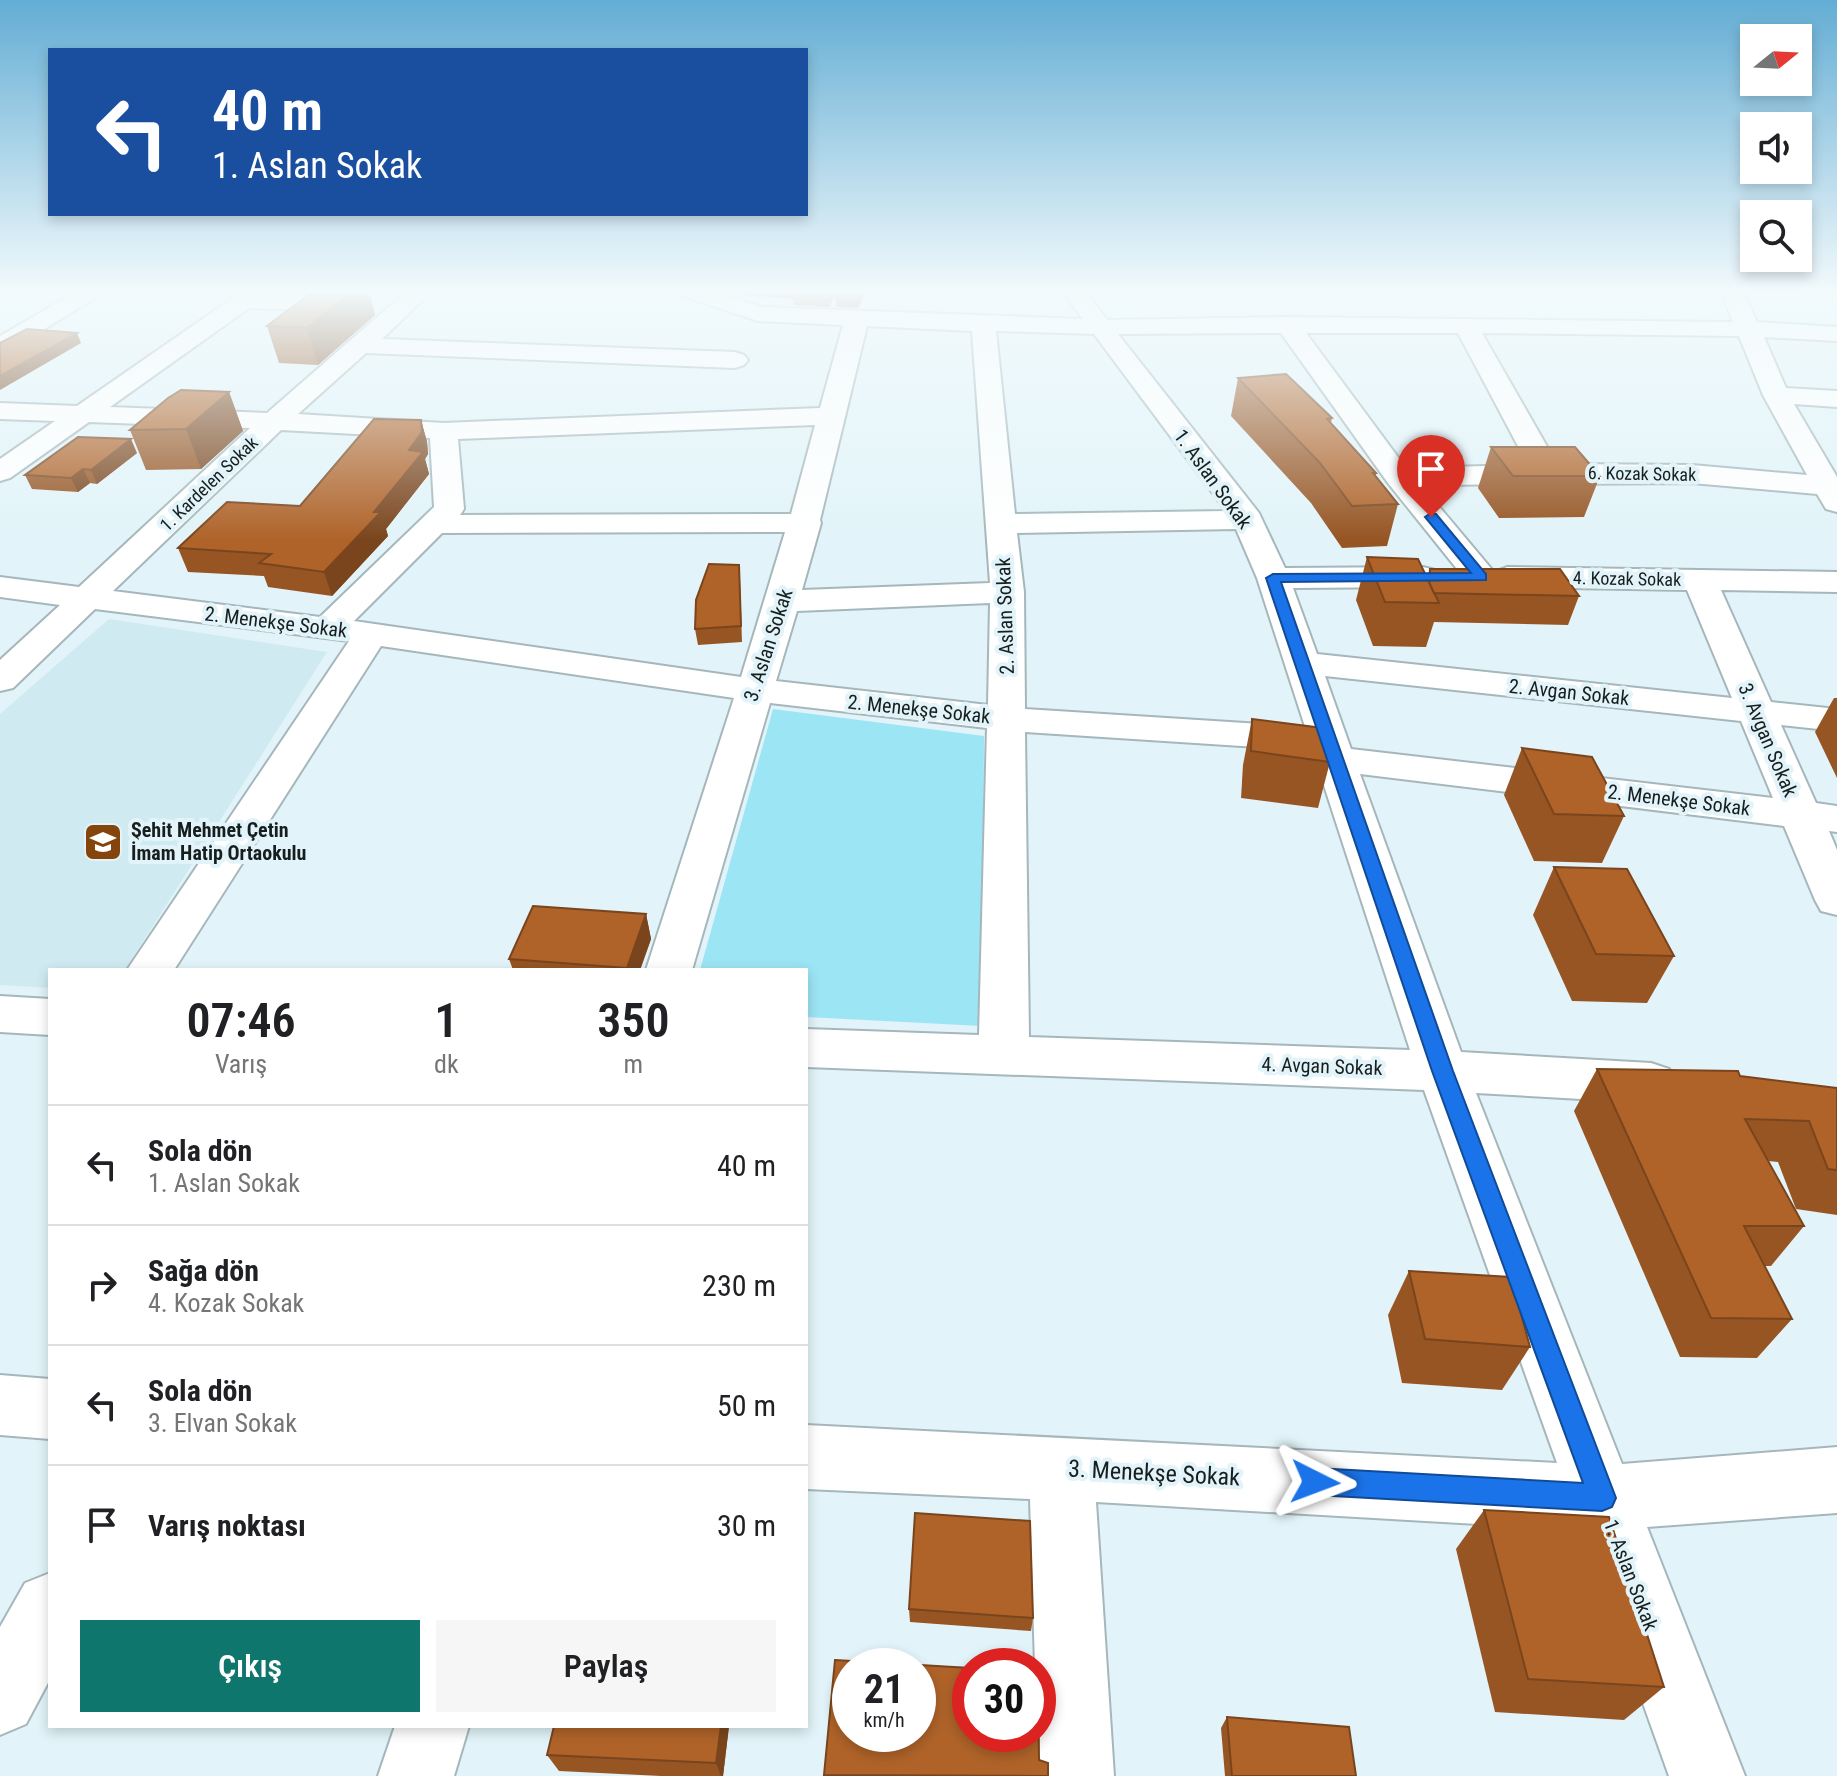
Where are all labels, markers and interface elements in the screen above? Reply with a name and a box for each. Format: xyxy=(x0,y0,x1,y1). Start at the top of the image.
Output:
north arrow xyxy=(1740,24,1812,96)
map controls xyxy=(1740,24,1812,272)
text: 40 m xyxy=(212,78,323,144)
icon: left xyxy=(80,80,184,184)
button: sound xyxy=(1740,112,1812,184)
text: 1. Aslan Sokak xyxy=(212,145,422,187)
button: search xyxy=(1740,200,1812,272)
street label: 1. Aslan Sokak xyxy=(1169,425,1257,533)
street label: 1. Kardelen Sokak xyxy=(155,432,262,535)
pin xyxy=(1397,435,1465,517)
icon: arrive xyxy=(1409,447,1453,491)
street label: 6. Kozak Sokak xyxy=(1588,462,1696,485)
street label: 2. Aslan Sokak xyxy=(991,557,1019,675)
street label: 4. Kozak Sokak xyxy=(1573,567,1681,590)
street label: 3. Aslan Sokak xyxy=(739,586,797,704)
street label: 2. Menekşe Sokak xyxy=(203,601,349,643)
street label: 2. Avgan Sokak xyxy=(1508,674,1630,710)
street label: 3. Avgan Sokak xyxy=(1733,680,1803,800)
street label: 2. Menekşe Sokak xyxy=(846,690,992,728)
street label: 2. Menekşe Sokak xyxy=(1606,779,1752,821)
place label: Şehit Mehmet Çetin İmam Hatip Ortaokulu xyxy=(131,818,306,865)
school or university icon: Şehit Mehmet Çetin İmam Hatip Ortaokulu xyxy=(82,821,124,863)
text: 07:46 xyxy=(186,992,296,1049)
text: 1 xyxy=(434,992,458,1049)
text: 350 xyxy=(597,992,670,1049)
text: Varış xyxy=(215,1049,267,1079)
text: dk xyxy=(434,1049,459,1079)
text: m xyxy=(624,1049,643,1079)
street label: 4. Avgan Sokak xyxy=(1261,1052,1383,1080)
text: Sola dön xyxy=(148,1133,252,1168)
icon: left xyxy=(80,1143,124,1187)
text: 40 m xyxy=(717,1148,776,1183)
text: 1. Aslan Sokak xyxy=(148,1168,300,1198)
text: Sağa dön xyxy=(148,1253,259,1288)
icon: right xyxy=(80,1263,124,1307)
text: 230 m xyxy=(702,1268,776,1303)
text: 4. Kozak Sokak xyxy=(148,1288,304,1318)
text: Sola dön xyxy=(148,1373,252,1408)
icon: left xyxy=(80,1383,124,1427)
text: 50 m xyxy=(717,1388,776,1423)
text: 3. Elvan Sokak xyxy=(148,1408,297,1438)
position arrow xyxy=(1273,1440,1357,1524)
street label: 3. Menekşe Sokak xyxy=(1067,1455,1241,1491)
icon: arrive xyxy=(80,1503,124,1547)
text: Varış noktası xyxy=(148,1508,306,1543)
text: 30 m xyxy=(717,1508,776,1543)
street label: 1. Aslan Sokak xyxy=(1599,1516,1663,1634)
button: Çıkış xyxy=(80,1620,420,1712)
button: Paylaş xyxy=(436,1620,776,1712)
speed limit sign: 30 xyxy=(952,1648,1056,1752)
text: 21 xyxy=(864,1666,904,1713)
text: km/h xyxy=(863,1708,905,1732)

